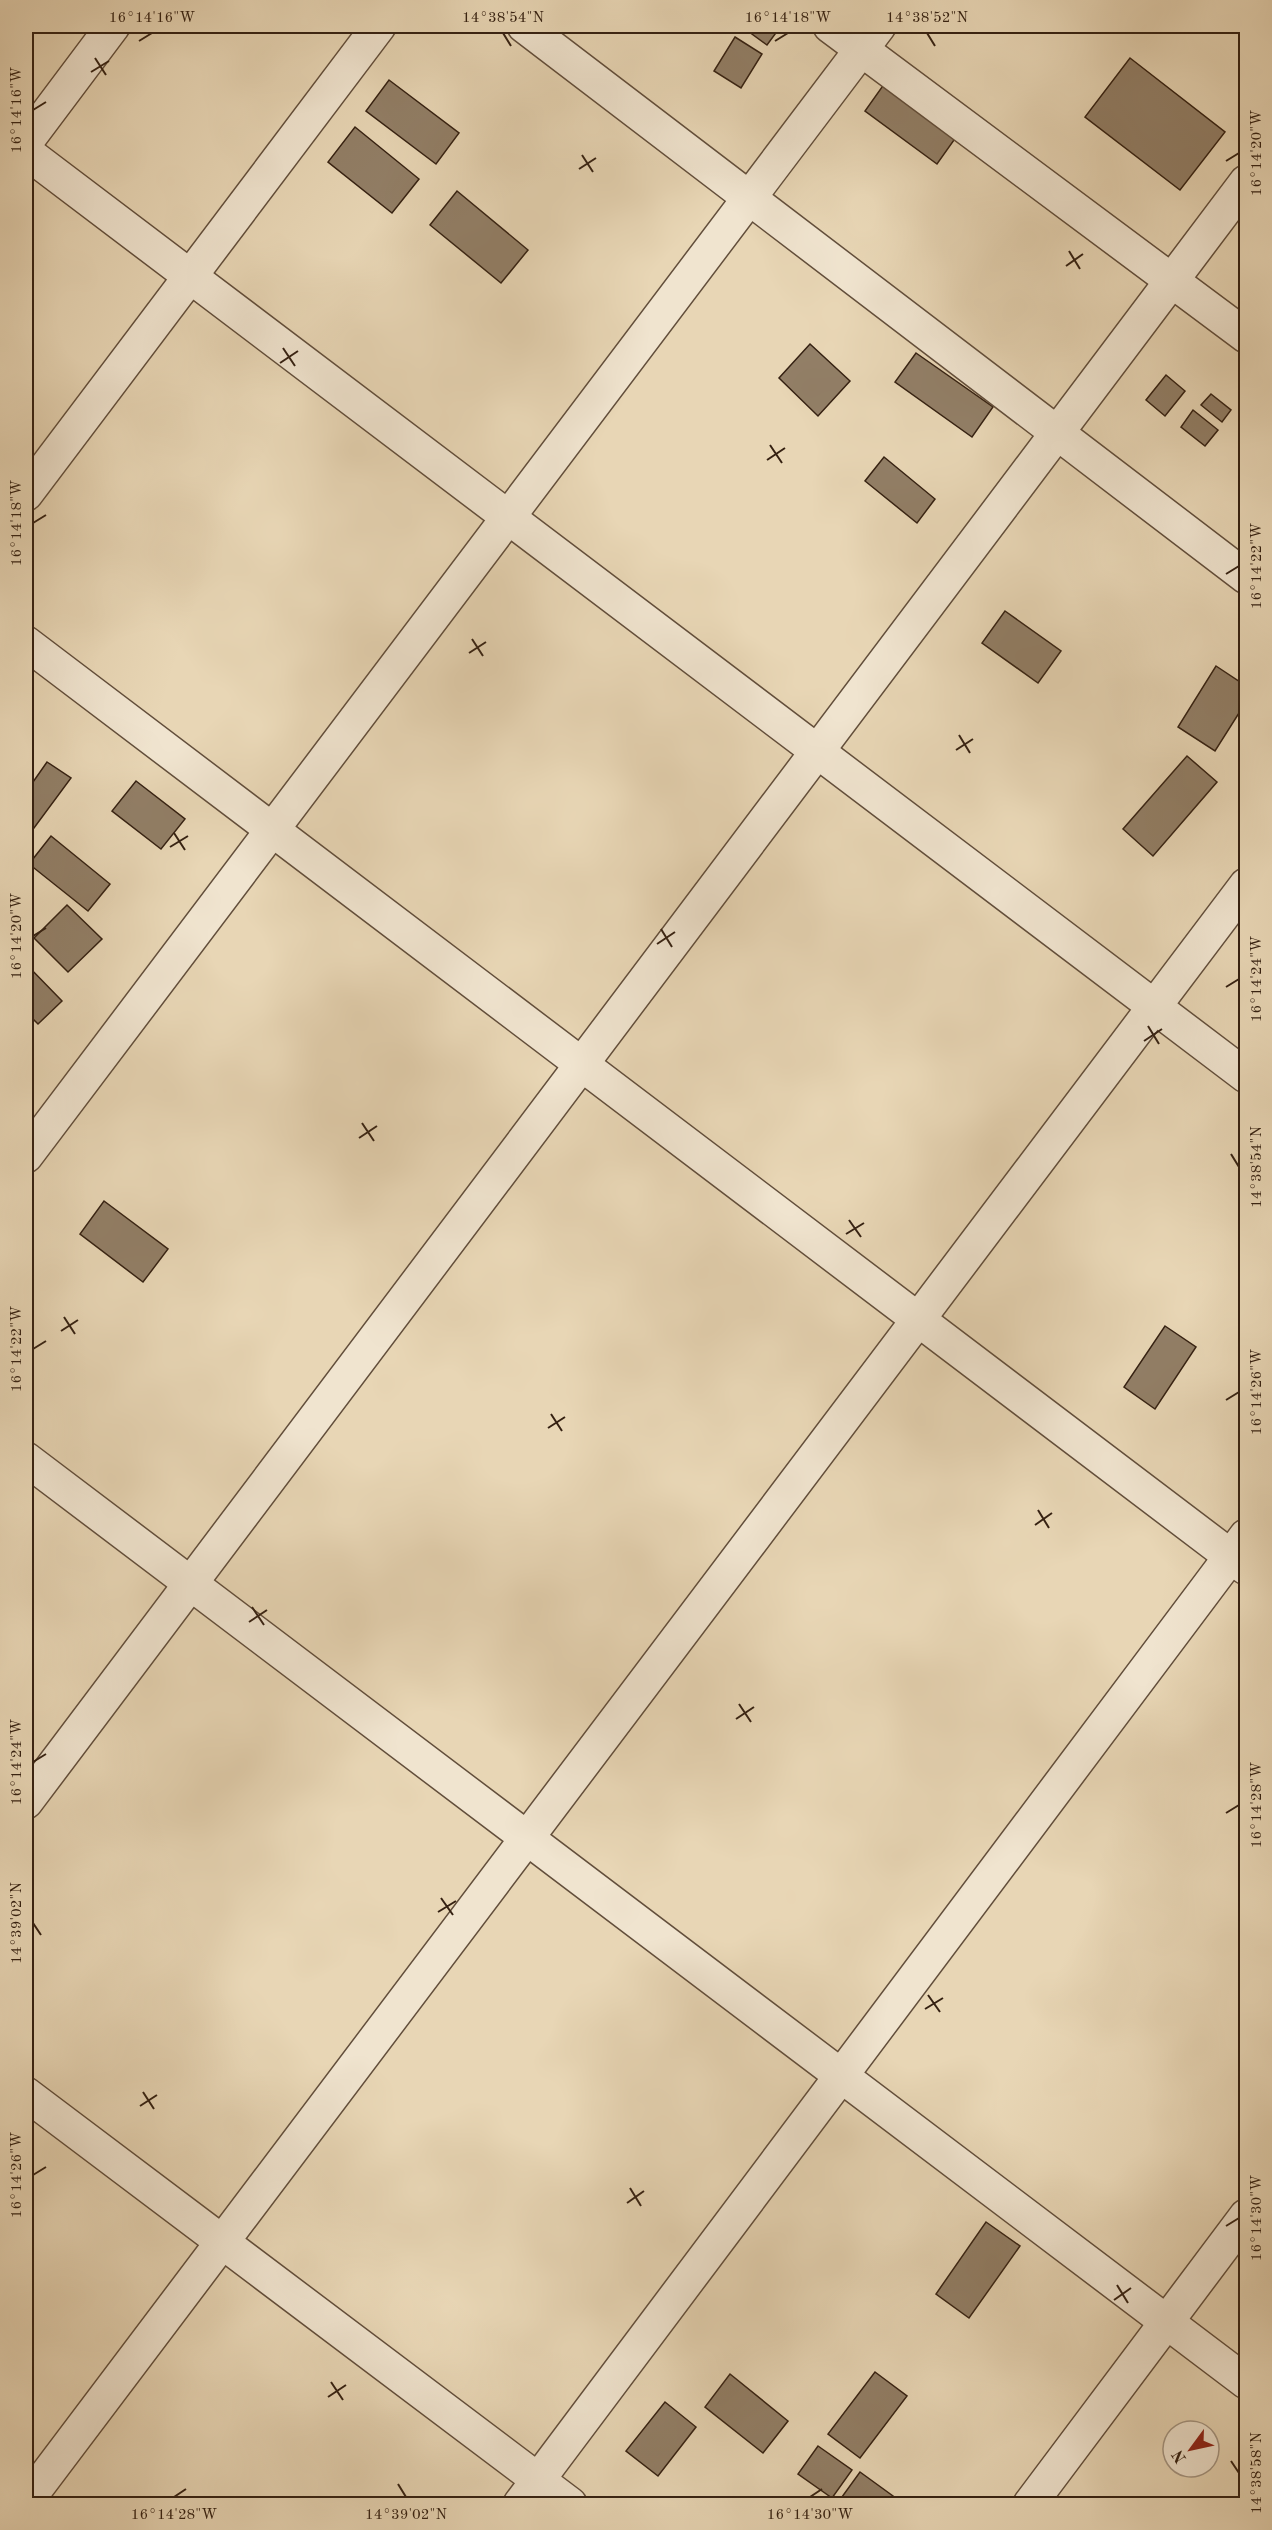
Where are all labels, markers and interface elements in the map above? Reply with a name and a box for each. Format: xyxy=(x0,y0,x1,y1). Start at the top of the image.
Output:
text: 16°14'16"W xyxy=(109,11,195,26)
text: 14°38'54"N xyxy=(462,11,544,26)
text: 16°14'18"W xyxy=(745,11,831,26)
text: 14°38'52"N xyxy=(886,11,968,26)
text: 16°14'16"W xyxy=(10,67,25,153)
text: 16°14'20"W xyxy=(1250,110,1265,196)
text: 16°14'18"W xyxy=(10,480,25,566)
text: 16°14'22"W xyxy=(1250,523,1265,609)
text: 16°14'20"W xyxy=(10,893,25,979)
text: 16°14'24"W xyxy=(1250,936,1265,1022)
text: 14°38'54"N xyxy=(1250,1126,1265,1208)
text: 16°14'22"W xyxy=(10,1306,25,1392)
text: 16°14'26"W xyxy=(1250,1349,1265,1435)
text: 16°14'24"W xyxy=(10,1719,25,1805)
text: 16°14'28"W xyxy=(1250,1762,1265,1848)
text: 14°39'02"N xyxy=(10,1882,25,1964)
text: 16°14'26"W xyxy=(10,2132,25,2218)
text: 16°14'30"W xyxy=(1250,2175,1265,2261)
north arrow xyxy=(1161,2419,1221,2479)
text: 14°38'58"N xyxy=(1250,2432,1265,2514)
text: N xyxy=(1170,2446,1190,2466)
text: 16°14'28"W xyxy=(131,2508,217,2523)
text: 14°39'02"N xyxy=(365,2508,447,2523)
text: 16°14'30"W xyxy=(767,2508,853,2523)

